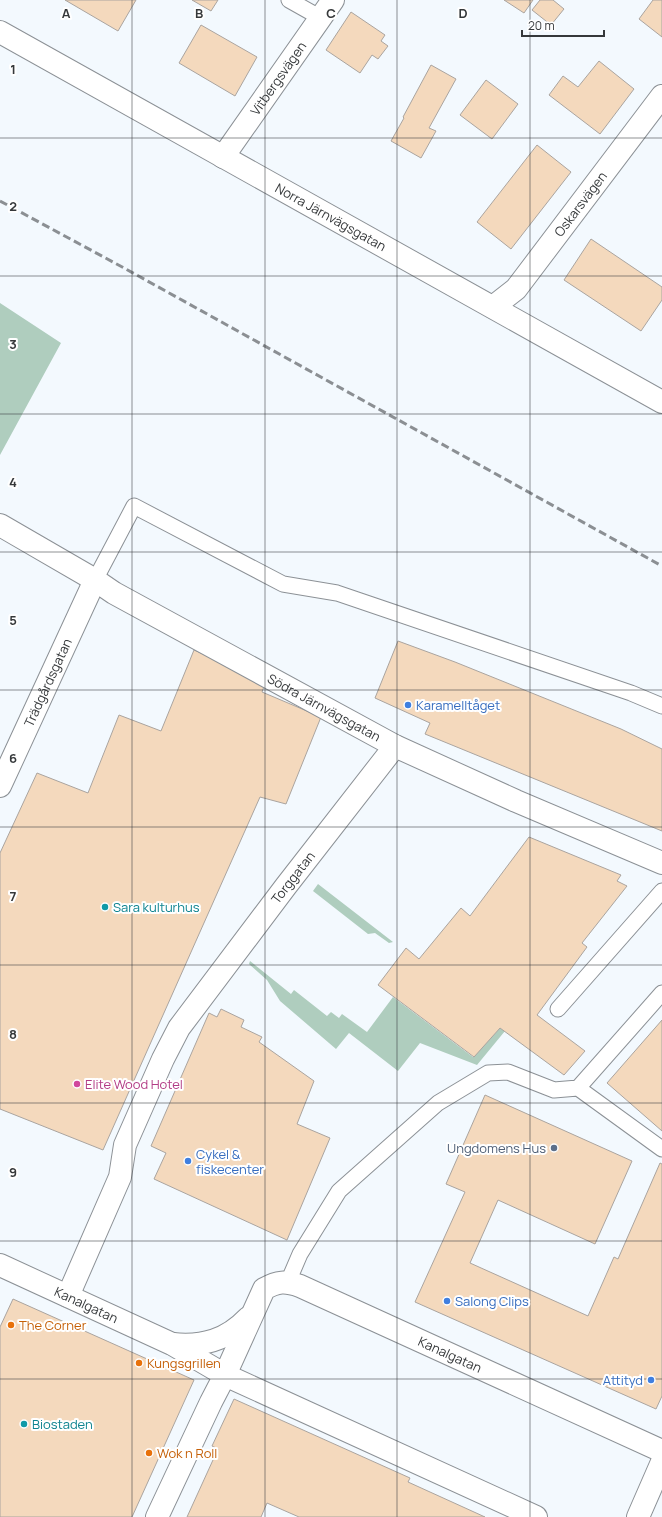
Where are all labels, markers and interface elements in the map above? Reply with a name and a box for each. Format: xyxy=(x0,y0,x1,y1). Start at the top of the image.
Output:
text: A xyxy=(62,4,71,22)
text: B xyxy=(195,4,203,22)
text: C xyxy=(326,4,336,22)
text: D xyxy=(458,4,468,22)
scale bar xyxy=(522,12,604,38)
text: 20 m xyxy=(528,17,555,34)
street label: Vitbergsvägen xyxy=(246,38,310,119)
text: 1 xyxy=(10,60,16,78)
street label: Oskarsvägen xyxy=(550,168,611,240)
street label: Norra Järnvägsgatan xyxy=(272,179,390,255)
text: 2 xyxy=(9,197,17,215)
text: 3 xyxy=(9,335,17,353)
text: 4 xyxy=(9,473,17,491)
text: 5 xyxy=(9,611,17,629)
street label: Trädgårdsgatan xyxy=(20,635,76,730)
street label: Södra Järnvägsgatan xyxy=(264,669,384,746)
place label: Karamelltåget xyxy=(416,696,500,714)
marker: Karamelltåget xyxy=(403,700,413,710)
text: 6 xyxy=(9,749,17,767)
street label: Torggatan xyxy=(267,847,319,907)
text: 7 xyxy=(10,887,17,905)
place label: Sara kulturhus xyxy=(113,898,200,916)
marker: Sara kulturhus xyxy=(100,902,110,912)
text: 8 xyxy=(9,1025,17,1043)
place label: Elite Wood Hotel xyxy=(85,1075,183,1093)
marker: Elite Wood Hotel xyxy=(72,1079,82,1089)
place label: Ungdomens Hus xyxy=(447,1139,546,1157)
marker: Ungdomens Hus xyxy=(549,1143,559,1153)
place label: Cykel & fiskecenter xyxy=(196,1145,264,1178)
marker: Cykel & fiskecenter xyxy=(183,1156,193,1166)
text: 9 xyxy=(9,1163,17,1181)
street label: Kanalgatan xyxy=(52,1282,121,1327)
place label: Salong Clips xyxy=(455,1292,529,1310)
marker: Salong Clips xyxy=(442,1296,452,1306)
place label: The Corner xyxy=(19,1316,87,1334)
marker: The Corner xyxy=(6,1320,16,1330)
street label: Kanalgatan xyxy=(415,1332,485,1377)
place label: Kungsgrillen xyxy=(147,1354,221,1372)
marker: Kungsgrillen xyxy=(134,1358,144,1368)
place label: Attityd xyxy=(603,1371,643,1389)
marker: Attityd xyxy=(646,1375,656,1385)
place label: Biostaden xyxy=(32,1415,93,1433)
marker: Biostaden xyxy=(19,1419,29,1429)
place label: Wok n Roll xyxy=(157,1444,217,1462)
marker: Wok n Roll xyxy=(144,1448,154,1458)

